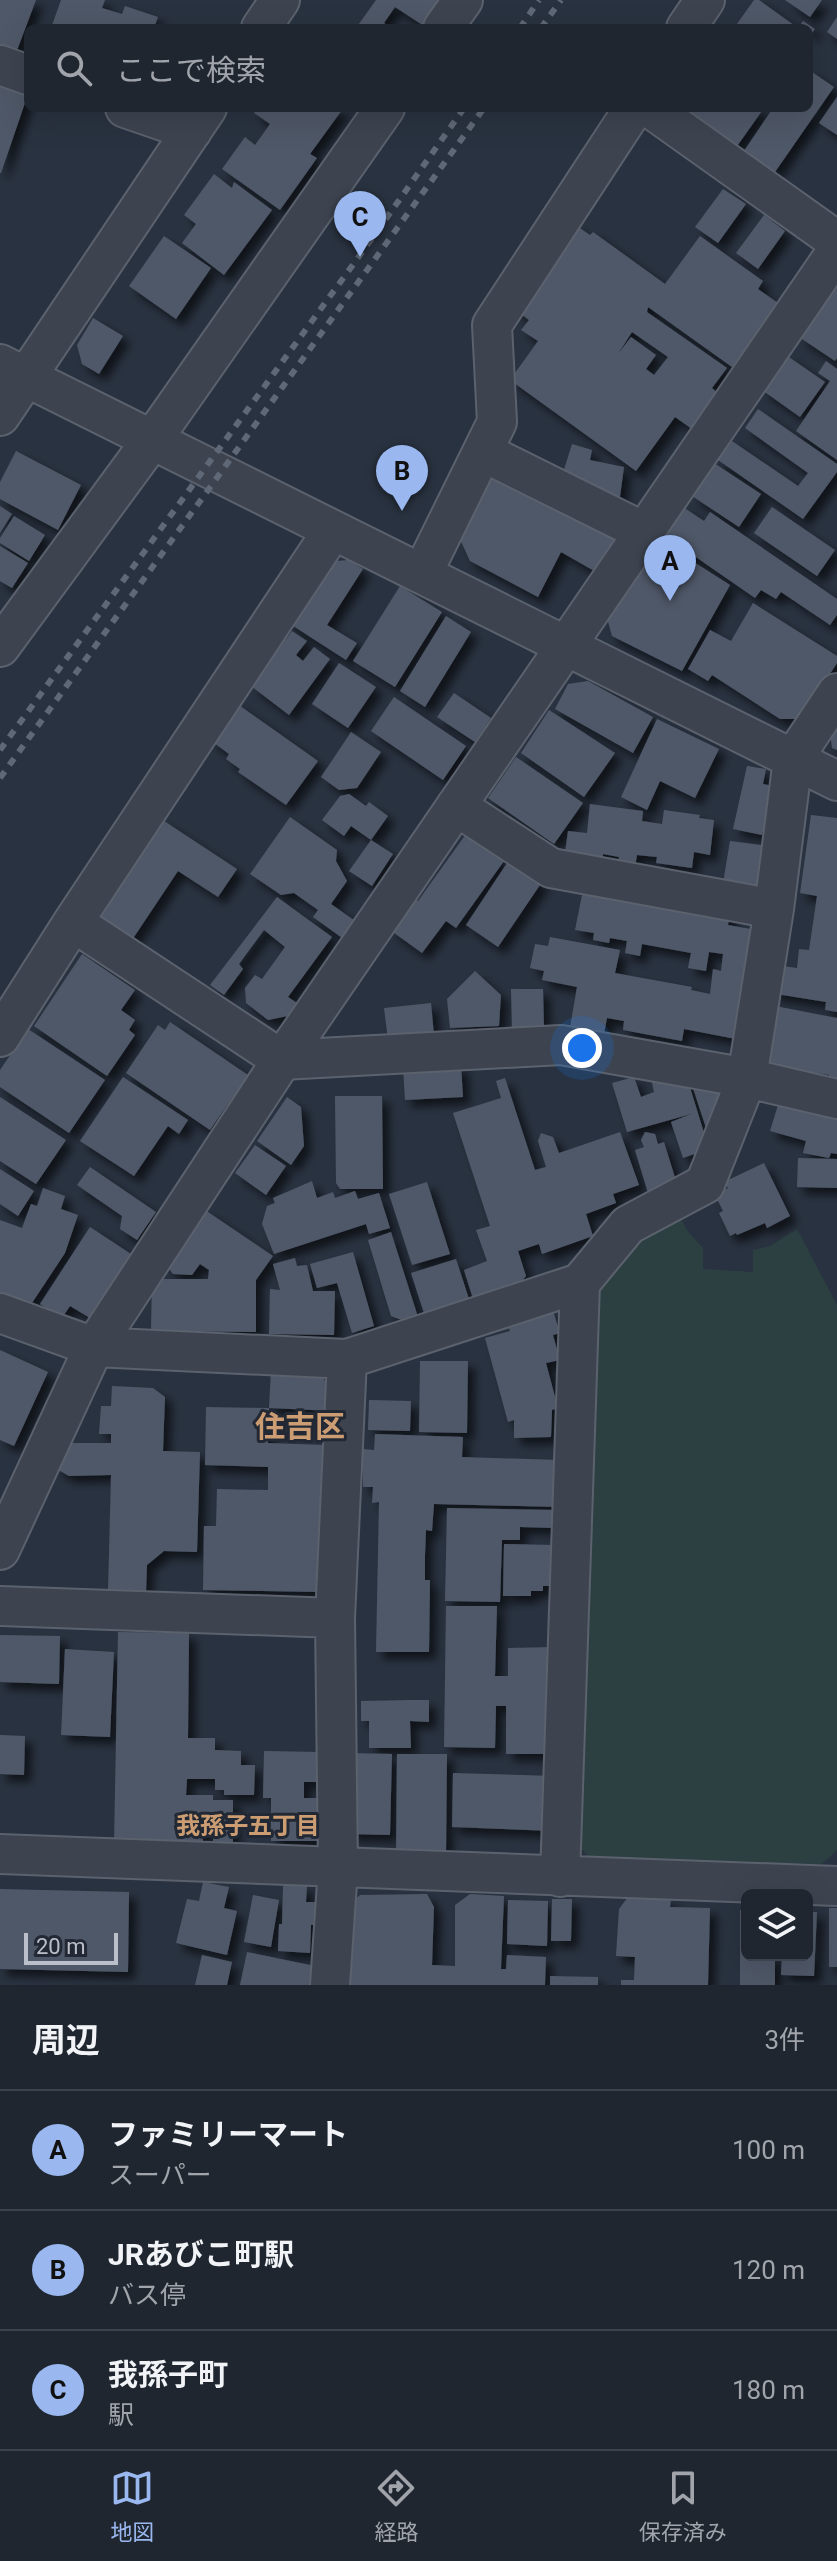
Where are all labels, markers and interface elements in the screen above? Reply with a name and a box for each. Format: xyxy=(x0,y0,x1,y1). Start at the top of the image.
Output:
search box xyxy=(24,24,813,112)
icon: search xyxy=(52,46,96,90)
text: ここで検索 xyxy=(116,53,266,88)
pin: C xyxy=(334,191,386,257)
pin: B xyxy=(376,445,428,511)
pin: A xyxy=(644,535,696,601)
your location xyxy=(562,1028,602,1068)
district label: 住吉区 xyxy=(255,1409,345,1444)
district label: 我孫子五丁目 xyxy=(176,1812,320,1840)
map controls xyxy=(741,1889,813,1961)
button: layers xyxy=(741,1889,813,1961)
scale bar xyxy=(24,1929,118,1965)
text: 20 m xyxy=(36,1934,85,1959)
text: 周辺 xyxy=(32,2020,100,2060)
text: 3件 xyxy=(764,2025,805,2055)
text: ファミリーマート xyxy=(108,2117,348,2152)
text: A xyxy=(49,2135,67,2165)
text: 100 m xyxy=(732,2135,805,2165)
text: スーパー xyxy=(108,2160,212,2190)
text: JRあびこ町駅 xyxy=(108,2237,294,2272)
text: B xyxy=(50,2255,66,2285)
text: 120 m xyxy=(732,2255,805,2285)
text: バス停 xyxy=(108,2280,186,2310)
text: 我孫子町 xyxy=(108,2357,228,2392)
text: C xyxy=(49,2375,67,2405)
text: 180 m xyxy=(732,2375,805,2405)
text: 駅 xyxy=(108,2400,134,2430)
tab: 地図 xyxy=(110,2466,154,2546)
tab: 経路 xyxy=(374,2466,419,2546)
tab: 保存済み xyxy=(639,2466,727,2546)

